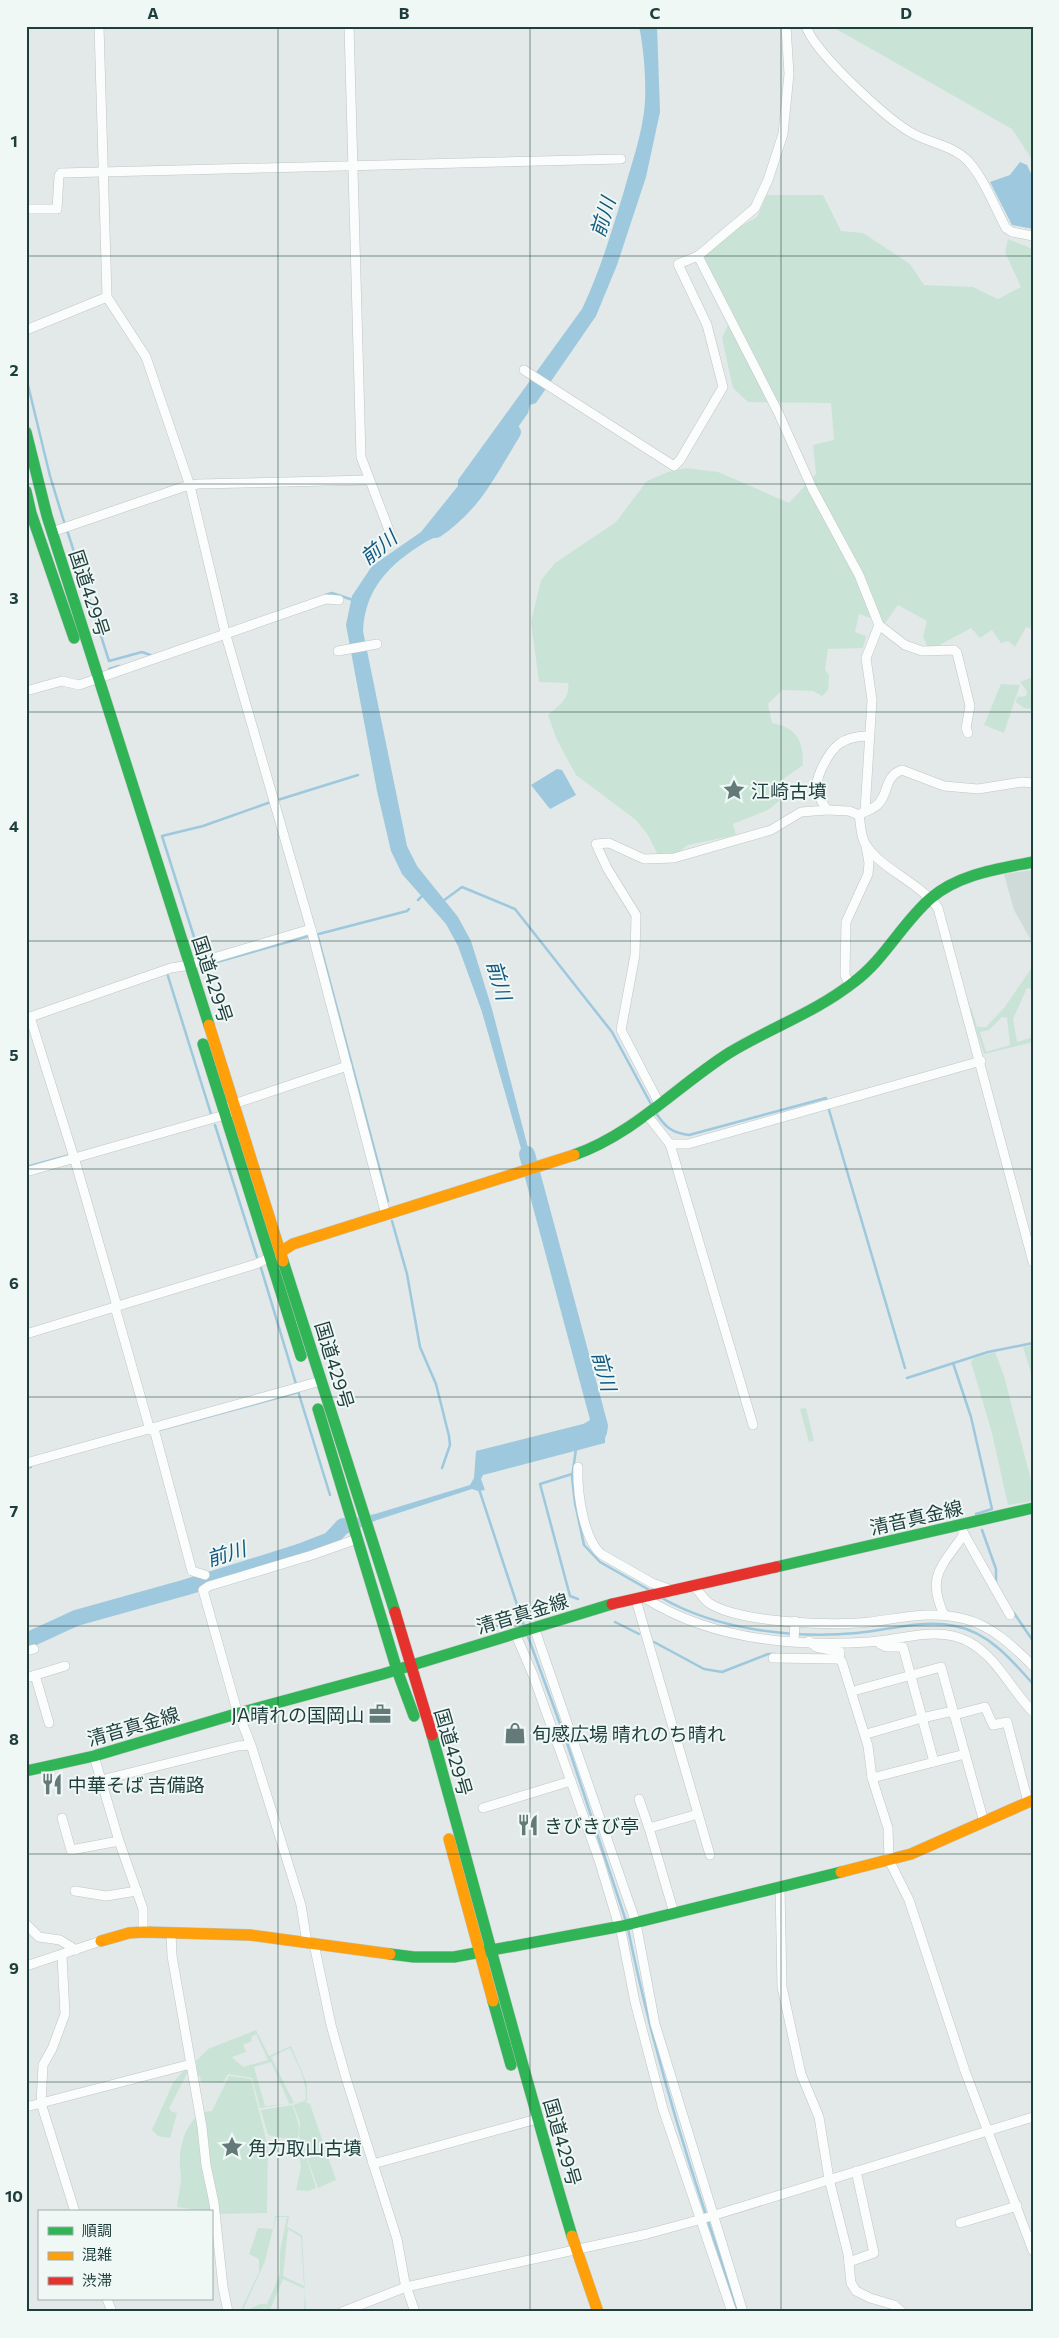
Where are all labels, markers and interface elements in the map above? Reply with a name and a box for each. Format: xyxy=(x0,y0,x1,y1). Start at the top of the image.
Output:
text: A xyxy=(147,3,159,22)
text: B xyxy=(399,3,410,22)
text: C xyxy=(650,3,661,22)
text: D xyxy=(900,3,912,22)
text: 1 xyxy=(10,131,18,150)
water label: 前川 xyxy=(585,192,620,240)
text: 2 xyxy=(9,360,19,379)
water label: 前川 xyxy=(355,524,403,569)
street label: 国道429号 xyxy=(65,547,115,639)
text: 3 xyxy=(9,588,19,607)
place icon: 江崎古墳 xyxy=(721,777,747,803)
place label: 江崎古墳 xyxy=(751,779,827,802)
text: 4 xyxy=(9,816,19,835)
street label: 国道429号 xyxy=(188,933,238,1025)
water label: 前川 xyxy=(483,957,518,1004)
text: 5 xyxy=(9,1045,19,1064)
text: 6 xyxy=(9,1273,19,1292)
street label: 国道429号 xyxy=(311,1319,359,1411)
water label: 前川 xyxy=(588,1349,622,1395)
street label: 清音真金線 xyxy=(867,1495,965,1539)
text: 7 xyxy=(10,1501,19,1520)
water label: 前川 xyxy=(203,1535,251,1570)
street label: 清音真金線 xyxy=(473,1588,571,1638)
office icon: JA晴れの国岡山 xyxy=(367,1701,393,1727)
street label: 清音真金線 xyxy=(84,1702,182,1750)
place label: JA晴れの国岡山 xyxy=(231,1703,364,1726)
street label: 国道429号 xyxy=(431,1705,477,1799)
shop icon: 旬感広場 晴れのち晴れ xyxy=(502,1720,528,1746)
place label: 旬感広場 晴れのち晴れ xyxy=(532,1722,726,1745)
text: 8 xyxy=(9,1729,19,1748)
restaurant icon: 中華そば 吉備路 xyxy=(39,1771,65,1797)
place label: 中華そば 吉備路 xyxy=(68,1773,205,1796)
restaurant icon: きびきび亭 xyxy=(515,1812,541,1838)
place label: きびきび亭 xyxy=(544,1814,639,1837)
text: 9 xyxy=(9,1958,19,1977)
street label: 国道429号 xyxy=(540,2095,586,2189)
place icon: 角力取山古墳 xyxy=(219,2134,245,2160)
place label: 角力取山古墳 xyxy=(248,2136,362,2159)
text: 10 xyxy=(5,2186,23,2205)
legend xyxy=(38,2210,212,2300)
text: 順調 xyxy=(82,2221,112,2239)
text: 混雑 xyxy=(82,2245,112,2263)
text: 渋滞 xyxy=(82,2271,112,2289)

